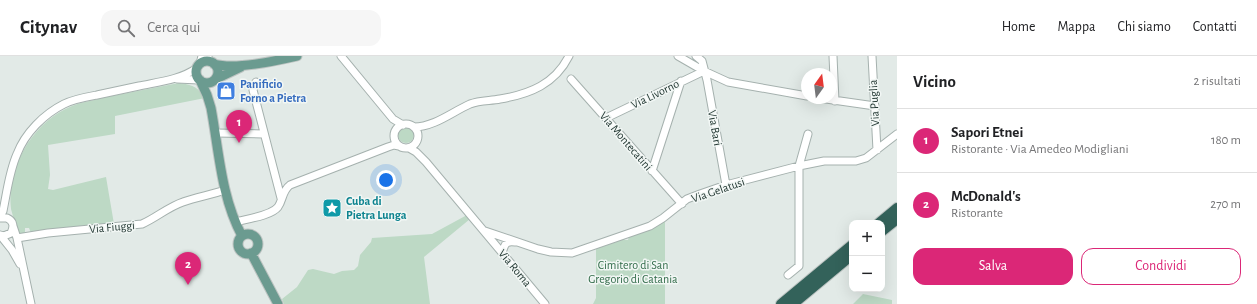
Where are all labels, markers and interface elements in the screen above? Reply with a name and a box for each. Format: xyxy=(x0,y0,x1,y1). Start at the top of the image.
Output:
search box xyxy=(101,10,381,46)
icon: search xyxy=(115,17,137,39)
text: Citynav xyxy=(20,18,77,37)
text: Cerca qui xyxy=(147,20,200,35)
text: Home xyxy=(1002,20,1035,34)
text: Mappa xyxy=(1057,20,1096,34)
text: Chi siamo xyxy=(1118,20,1171,34)
text: Contatti xyxy=(1193,20,1237,34)
north arrow xyxy=(801,68,837,104)
text: Vicino xyxy=(913,73,956,90)
text: 2 risultati xyxy=(1193,75,1241,88)
street label: Via Livorno xyxy=(629,77,681,111)
place label: Panificio Forno a Pietra xyxy=(240,78,306,104)
street label: Via Puglia xyxy=(867,79,881,127)
shop icon: Panificio Forno a Pietra xyxy=(215,80,237,102)
street label: Via Montecatini xyxy=(597,109,655,173)
street label: Via Bari xyxy=(706,109,724,147)
pin: 1 xyxy=(226,110,252,143)
text: Sapori Etnei xyxy=(951,125,1023,140)
text: 1 xyxy=(924,134,928,147)
text: 180 m xyxy=(1211,134,1241,147)
text: Ristorante · Via Amedeo Modigliani xyxy=(951,143,1129,156)
your location xyxy=(376,170,396,190)
street label: Via Gelatusi xyxy=(690,175,746,205)
text: McDonald's xyxy=(951,189,1021,204)
place label: Cuba di Pietra Lunga xyxy=(346,195,407,221)
place icon: Cuba di Pietra Lunga xyxy=(321,197,343,219)
text: 2 xyxy=(923,198,929,211)
text: 270 m xyxy=(1210,198,1241,211)
text: Ristorante xyxy=(951,207,1003,220)
street label: Via Fiuggi xyxy=(89,219,135,235)
map controls xyxy=(849,220,885,292)
button: + xyxy=(849,220,885,256)
street label: Via Roma xyxy=(496,247,534,289)
button: Salva xyxy=(913,248,1073,285)
button: Condividi xyxy=(1081,248,1241,285)
pin: 2 xyxy=(175,252,201,285)
button: − xyxy=(849,256,885,292)
park label: Cimitero di San Gregorio di Catania xyxy=(588,259,678,285)

